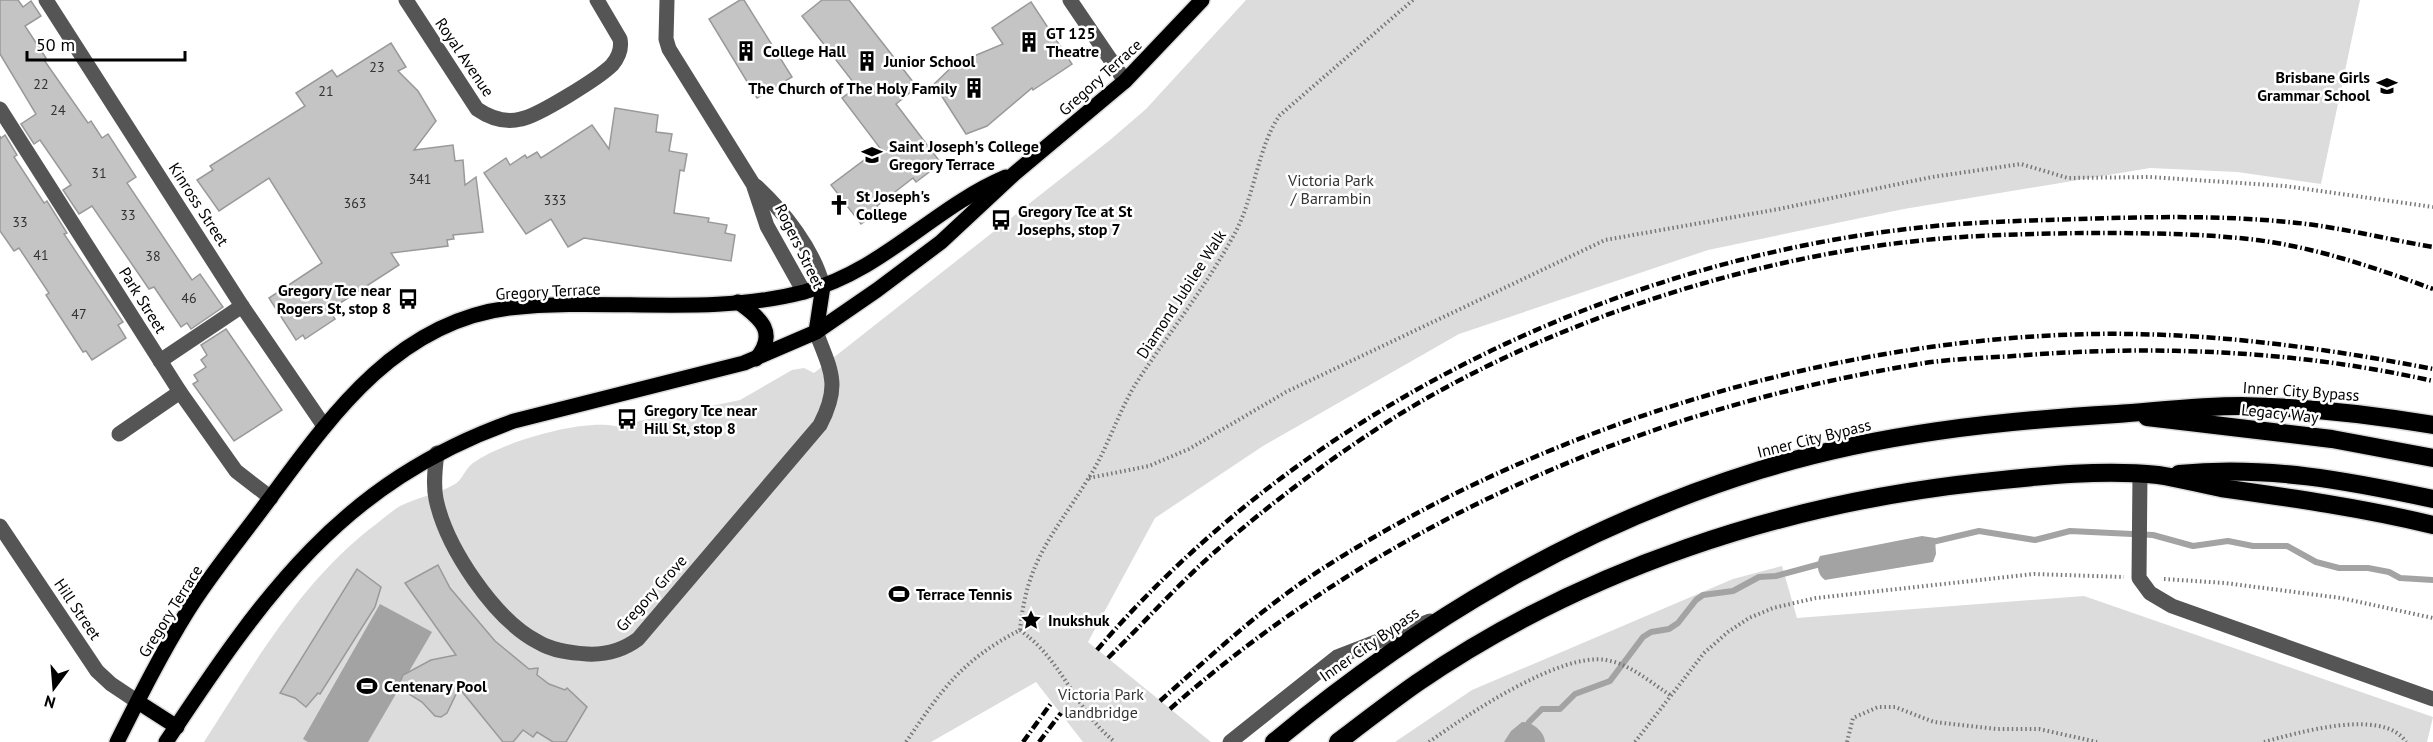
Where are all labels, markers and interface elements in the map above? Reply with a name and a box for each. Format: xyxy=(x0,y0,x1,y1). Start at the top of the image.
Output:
street label: Royal Avenue xyxy=(431,14,499,100)
place label: GT 125 Theatre xyxy=(1046,23,1099,61)
scale bar xyxy=(27,24,184,62)
building icon: GT 125 Theatre xyxy=(1017,30,1041,54)
text: 50 m xyxy=(36,33,75,56)
street label: Gregory Terrace xyxy=(1054,34,1146,120)
building icon: College Hall xyxy=(734,39,758,63)
place label: College Hall xyxy=(763,41,846,61)
building icon: Junior School xyxy=(855,49,879,73)
place label: Junior School xyxy=(883,51,976,71)
house number: 23 xyxy=(369,58,385,76)
place label: Brisbane Girls Grammar School xyxy=(2257,67,2370,105)
school or university icon: Brisbane Girls Grammar School xyxy=(2375,74,2399,98)
house number: 22 xyxy=(33,75,49,93)
building icon: The Church of The Holy Family xyxy=(962,76,986,100)
place label: The Church of The Holy Family xyxy=(748,78,957,98)
house number: 21 xyxy=(318,82,334,100)
house number: 24 xyxy=(50,101,66,119)
place label: Saint Joseph's College Gregory Terrace xyxy=(889,136,1039,174)
school or university icon: Saint Joseph's College Gregory Terrace xyxy=(860,143,884,167)
street label: Kinross Street xyxy=(165,159,234,250)
house number: 31 xyxy=(91,164,107,182)
house number: 341 xyxy=(409,170,431,188)
park label: Victoria Park / Barrambin xyxy=(1287,170,1374,208)
place label: St Joseph's College xyxy=(856,186,930,224)
house number: 333 xyxy=(544,191,566,209)
church icon: St Joseph's College xyxy=(827,193,851,217)
house number: 363 xyxy=(344,194,366,212)
street label: Rogers Street xyxy=(771,201,829,292)
place label: Gregory Tce at St Josephs, stop 7 xyxy=(1017,201,1133,239)
house number: 33 xyxy=(120,206,136,224)
bus stop icon: Gregory Tce at St Josephs, stop 7 xyxy=(989,208,1013,232)
house number: 33 xyxy=(12,213,28,231)
street label: Diamond Jubilee Walk xyxy=(1132,226,1230,362)
house number: 41 xyxy=(33,246,49,264)
house number: 38 xyxy=(145,247,161,265)
street label: Park Street xyxy=(115,263,171,337)
street label: Gregory Terrace xyxy=(495,278,601,304)
place label: Gregory Tce near Rogers St, stop 8 xyxy=(277,280,391,318)
bus stop icon: Gregory Tce near Rogers St, stop 8 xyxy=(396,287,420,311)
house number: 46 xyxy=(181,289,197,307)
house number: 47 xyxy=(71,305,87,323)
street label: Inner City Bypass xyxy=(2242,377,2360,405)
street label: Legacy Way xyxy=(2240,399,2320,427)
place label: Gregory Tce near Hill St, stop 8 xyxy=(644,400,757,438)
bus stop icon: Gregory Tce near Hill St, stop 8 xyxy=(615,407,639,431)
street label: Inner City Bypass xyxy=(1755,414,1873,462)
street label: Gregory Grove xyxy=(611,551,691,635)
street label: Gregory Terrace xyxy=(134,561,206,661)
street label: Hill Street xyxy=(50,575,106,644)
sports icon: Terrace Tennis xyxy=(887,582,911,606)
place label: Terrace Tennis xyxy=(916,584,1013,604)
street label: Inner City Bypass xyxy=(1315,602,1423,686)
place icon: Inukshuk xyxy=(1019,608,1043,632)
place label: Inukshuk xyxy=(1048,610,1110,630)
north arrow xyxy=(24,658,84,718)
sports icon: Centenary Pool xyxy=(355,674,379,698)
place label: Centenary Pool xyxy=(384,676,487,696)
park label: Victoria Park landbridge xyxy=(1057,684,1144,722)
text: N xyxy=(42,691,58,713)

